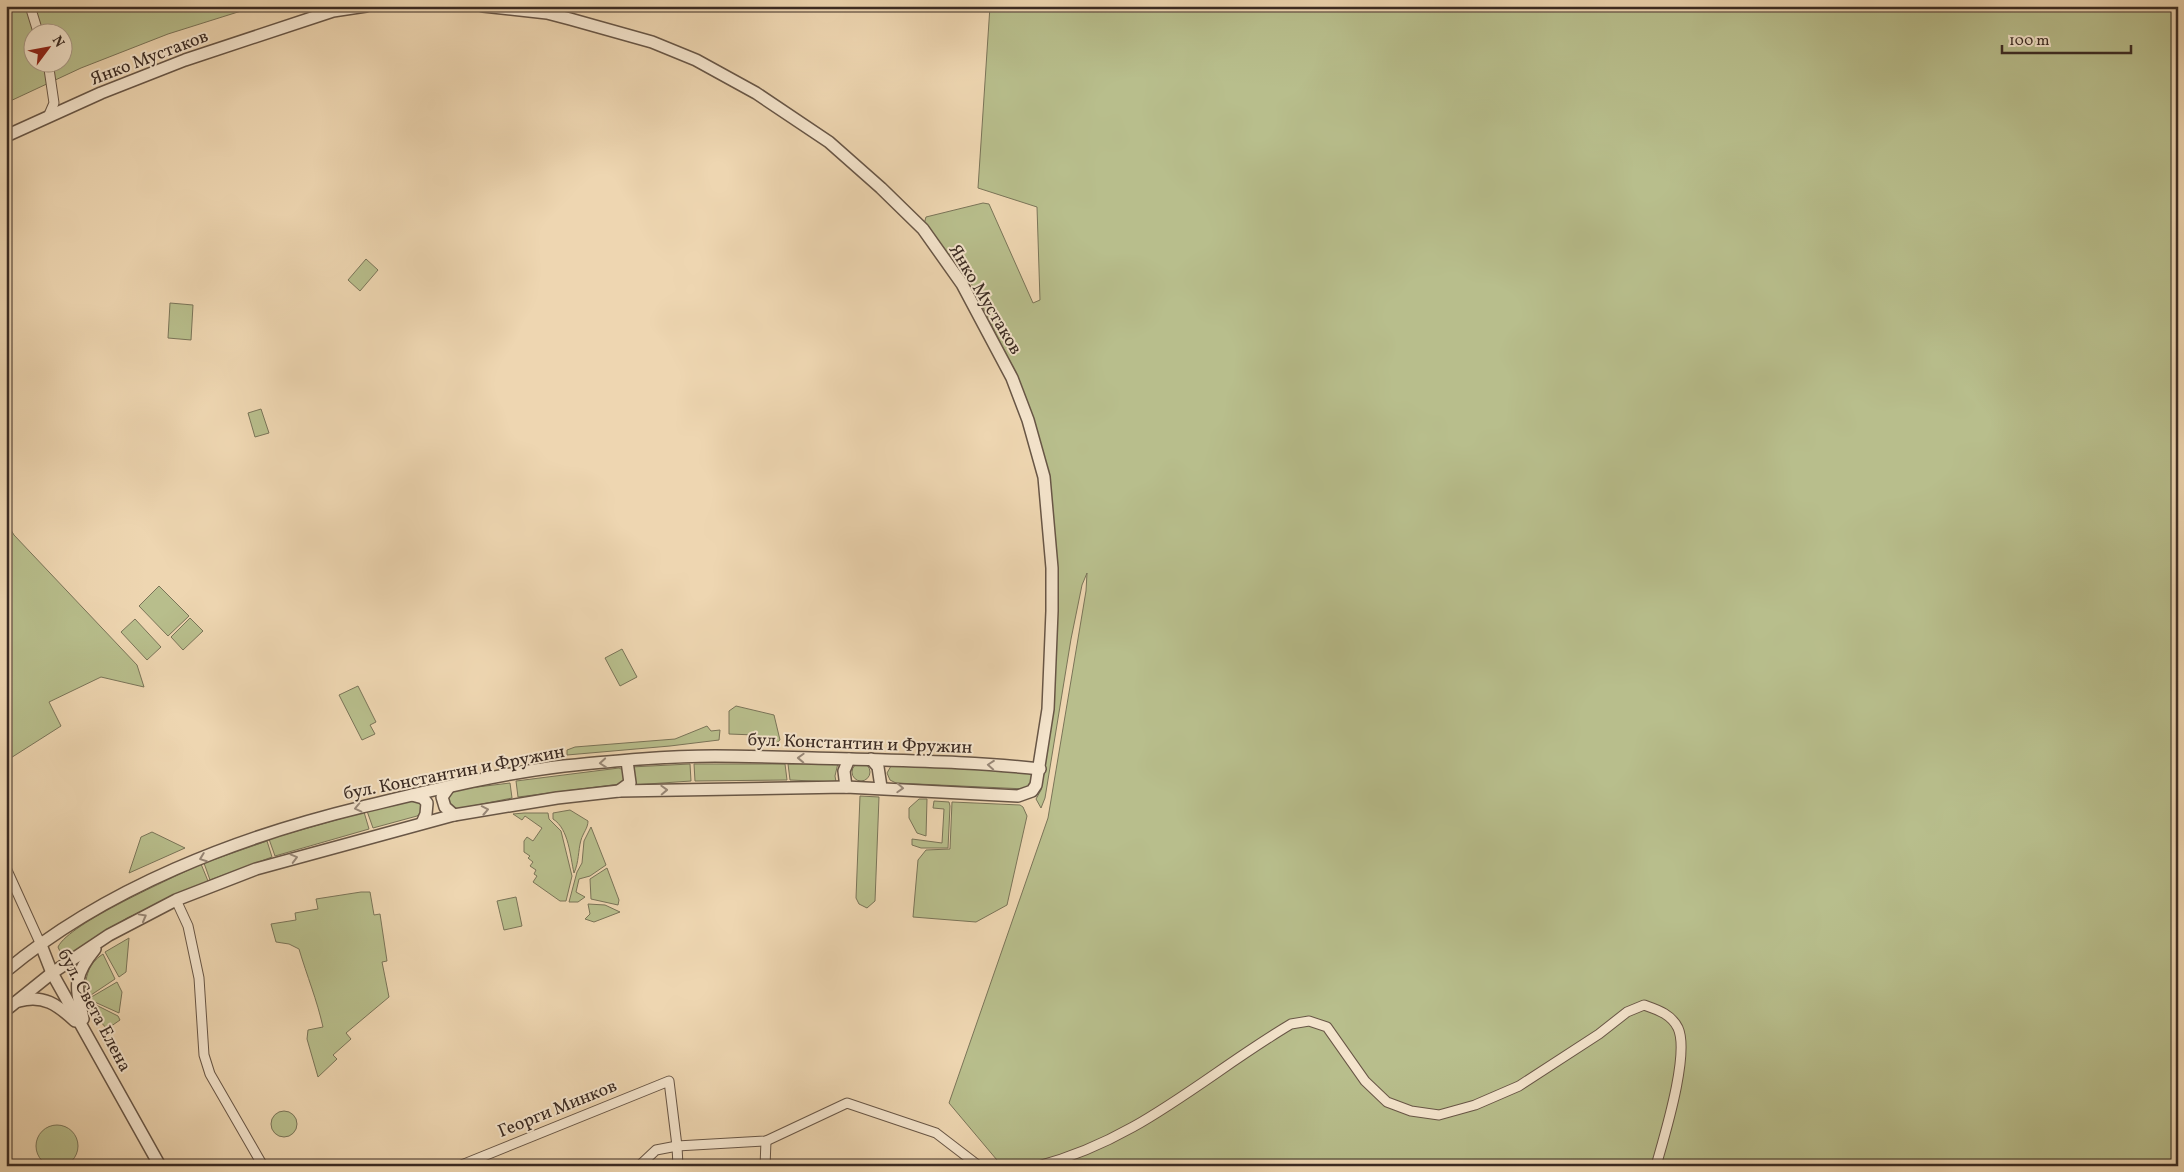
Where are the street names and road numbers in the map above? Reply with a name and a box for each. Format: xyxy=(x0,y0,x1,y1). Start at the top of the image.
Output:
street label: Янко Мустаков xyxy=(87,24,212,92)
street label: Янко Мустаков xyxy=(942,240,1028,360)
street label: бул. Константин и Фружин xyxy=(747,728,973,761)
street label: бул. Константин и Фружин xyxy=(341,740,567,807)
street label: бул. Света Елена xyxy=(51,945,137,1077)
street label: Георги Минков xyxy=(494,1074,621,1145)

